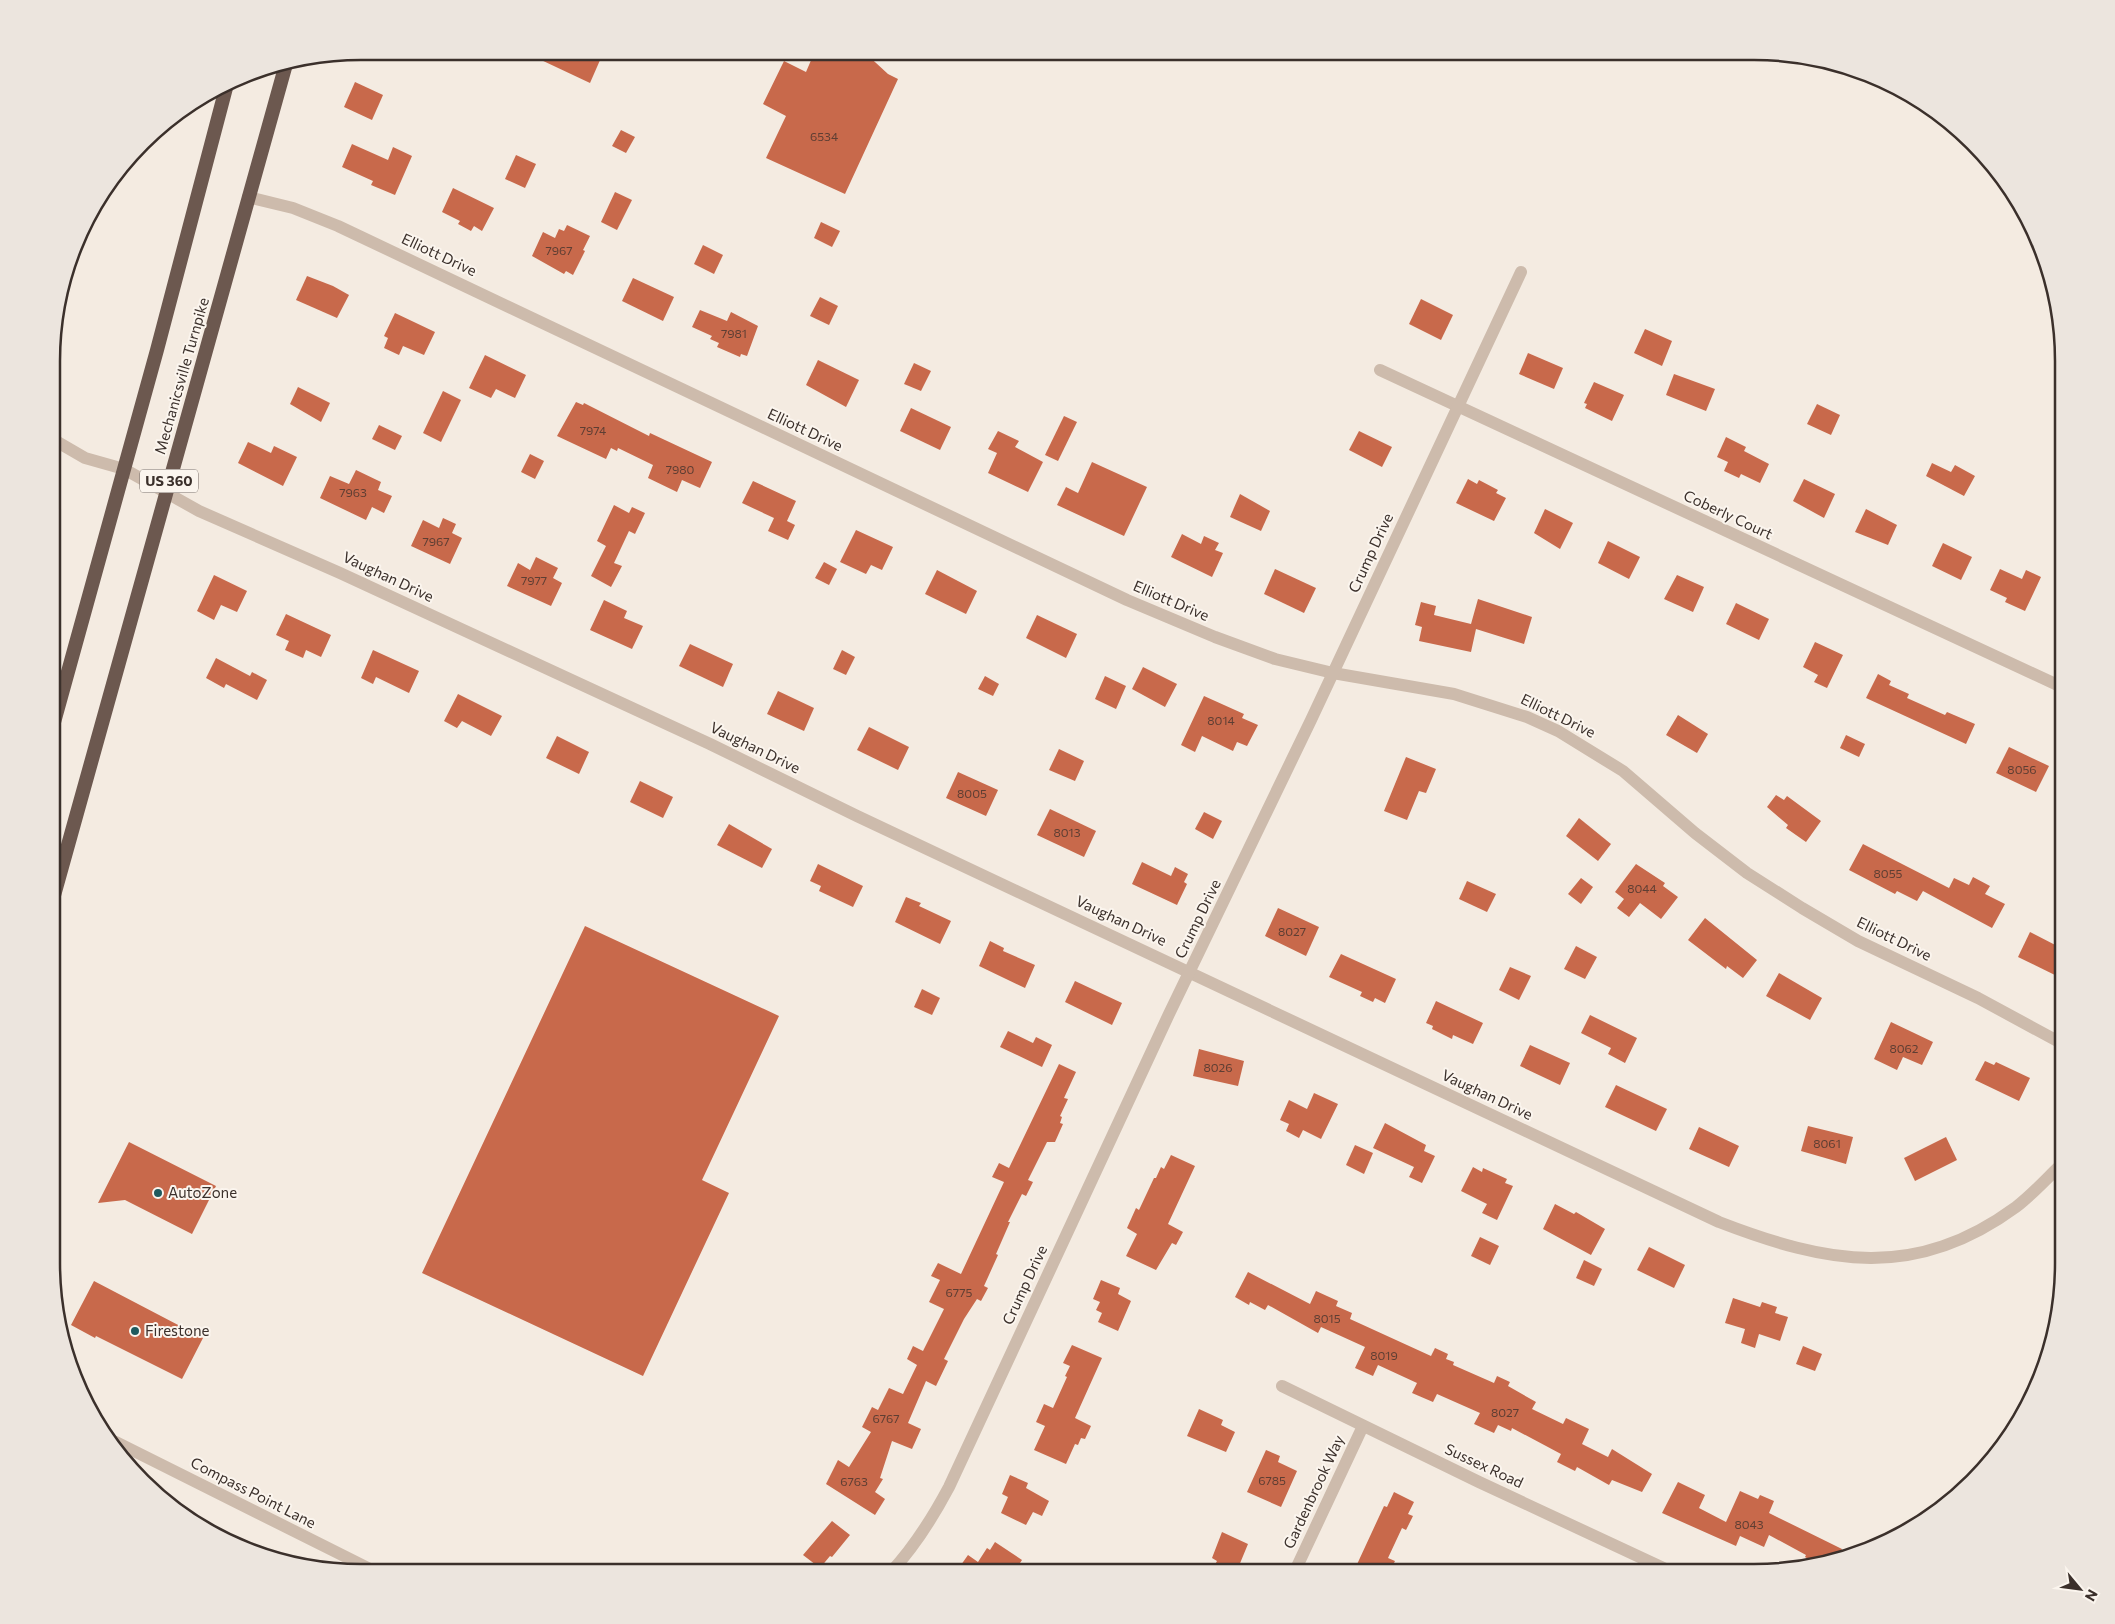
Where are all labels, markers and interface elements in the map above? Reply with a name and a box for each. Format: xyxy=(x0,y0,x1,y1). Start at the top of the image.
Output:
house number: 6534 xyxy=(810,129,838,143)
street label: Elliott Drive xyxy=(399,229,480,279)
house number: 7967 xyxy=(545,243,573,257)
street label: Mechanicsville Turnpike xyxy=(150,295,212,456)
house number: 7981 xyxy=(721,326,747,340)
street label: Elliott Drive xyxy=(765,404,846,454)
house number: 7974 xyxy=(580,423,606,437)
house number: 7980 xyxy=(666,462,695,476)
road number: US 360 xyxy=(140,470,198,492)
house number: 7963 xyxy=(339,485,367,499)
street label: Coberly Court xyxy=(1681,486,1776,543)
street label: Crump Drive xyxy=(1344,510,1396,595)
house number: 7967 xyxy=(422,534,450,548)
street label: Vaughan Drive xyxy=(340,547,437,605)
house number: 7977 xyxy=(521,573,547,587)
street label: Elliott Drive xyxy=(1131,576,1212,624)
street label: Elliott Drive xyxy=(1518,689,1599,741)
house number: 8014 xyxy=(1207,713,1235,727)
street label: Vaughan Drive xyxy=(707,718,803,777)
house number: 8056 xyxy=(2007,762,2037,776)
house number: 8005 xyxy=(957,786,987,800)
house number: 8013 xyxy=(1053,825,1081,839)
house number: 8055 xyxy=(1874,866,1903,880)
street label: Crump Drive xyxy=(1170,876,1224,961)
house number: 8044 xyxy=(1627,881,1657,895)
street label: Vaughan Drive xyxy=(1073,891,1170,949)
street label: Elliott Drive xyxy=(1854,912,1935,964)
house number: 8027 xyxy=(1278,924,1306,938)
house number: 8062 xyxy=(1889,1041,1919,1055)
house number: 8026 xyxy=(1204,1060,1233,1074)
street label: Vaughan Drive xyxy=(1439,1065,1536,1123)
house number: 8061 xyxy=(1813,1136,1841,1150)
place label: AutoZone xyxy=(168,1183,237,1201)
marker: AutoZone xyxy=(152,1187,164,1199)
street label: Crump Drive xyxy=(998,1242,1050,1327)
house number: 6775 xyxy=(946,1285,972,1299)
house number: 8015 xyxy=(1313,1311,1341,1325)
place label: Firestone xyxy=(145,1321,209,1339)
marker: Firestone xyxy=(129,1325,141,1337)
house number: 8019 xyxy=(1370,1348,1398,1362)
house number: 8027 xyxy=(1491,1405,1519,1419)
house number: 6767 xyxy=(872,1411,900,1425)
street label: Gardenbrook Way xyxy=(1279,1432,1347,1551)
street label: Sussex Road xyxy=(1442,1439,1527,1491)
street label: Compass Point Lane xyxy=(188,1453,319,1532)
house number: 6785 xyxy=(1258,1473,1286,1487)
house number: 6763 xyxy=(840,1474,868,1488)
house number: 8043 xyxy=(1734,1517,1764,1531)
north arrow xyxy=(2055,1564,2105,1614)
text: N xyxy=(2082,1587,2102,1604)

